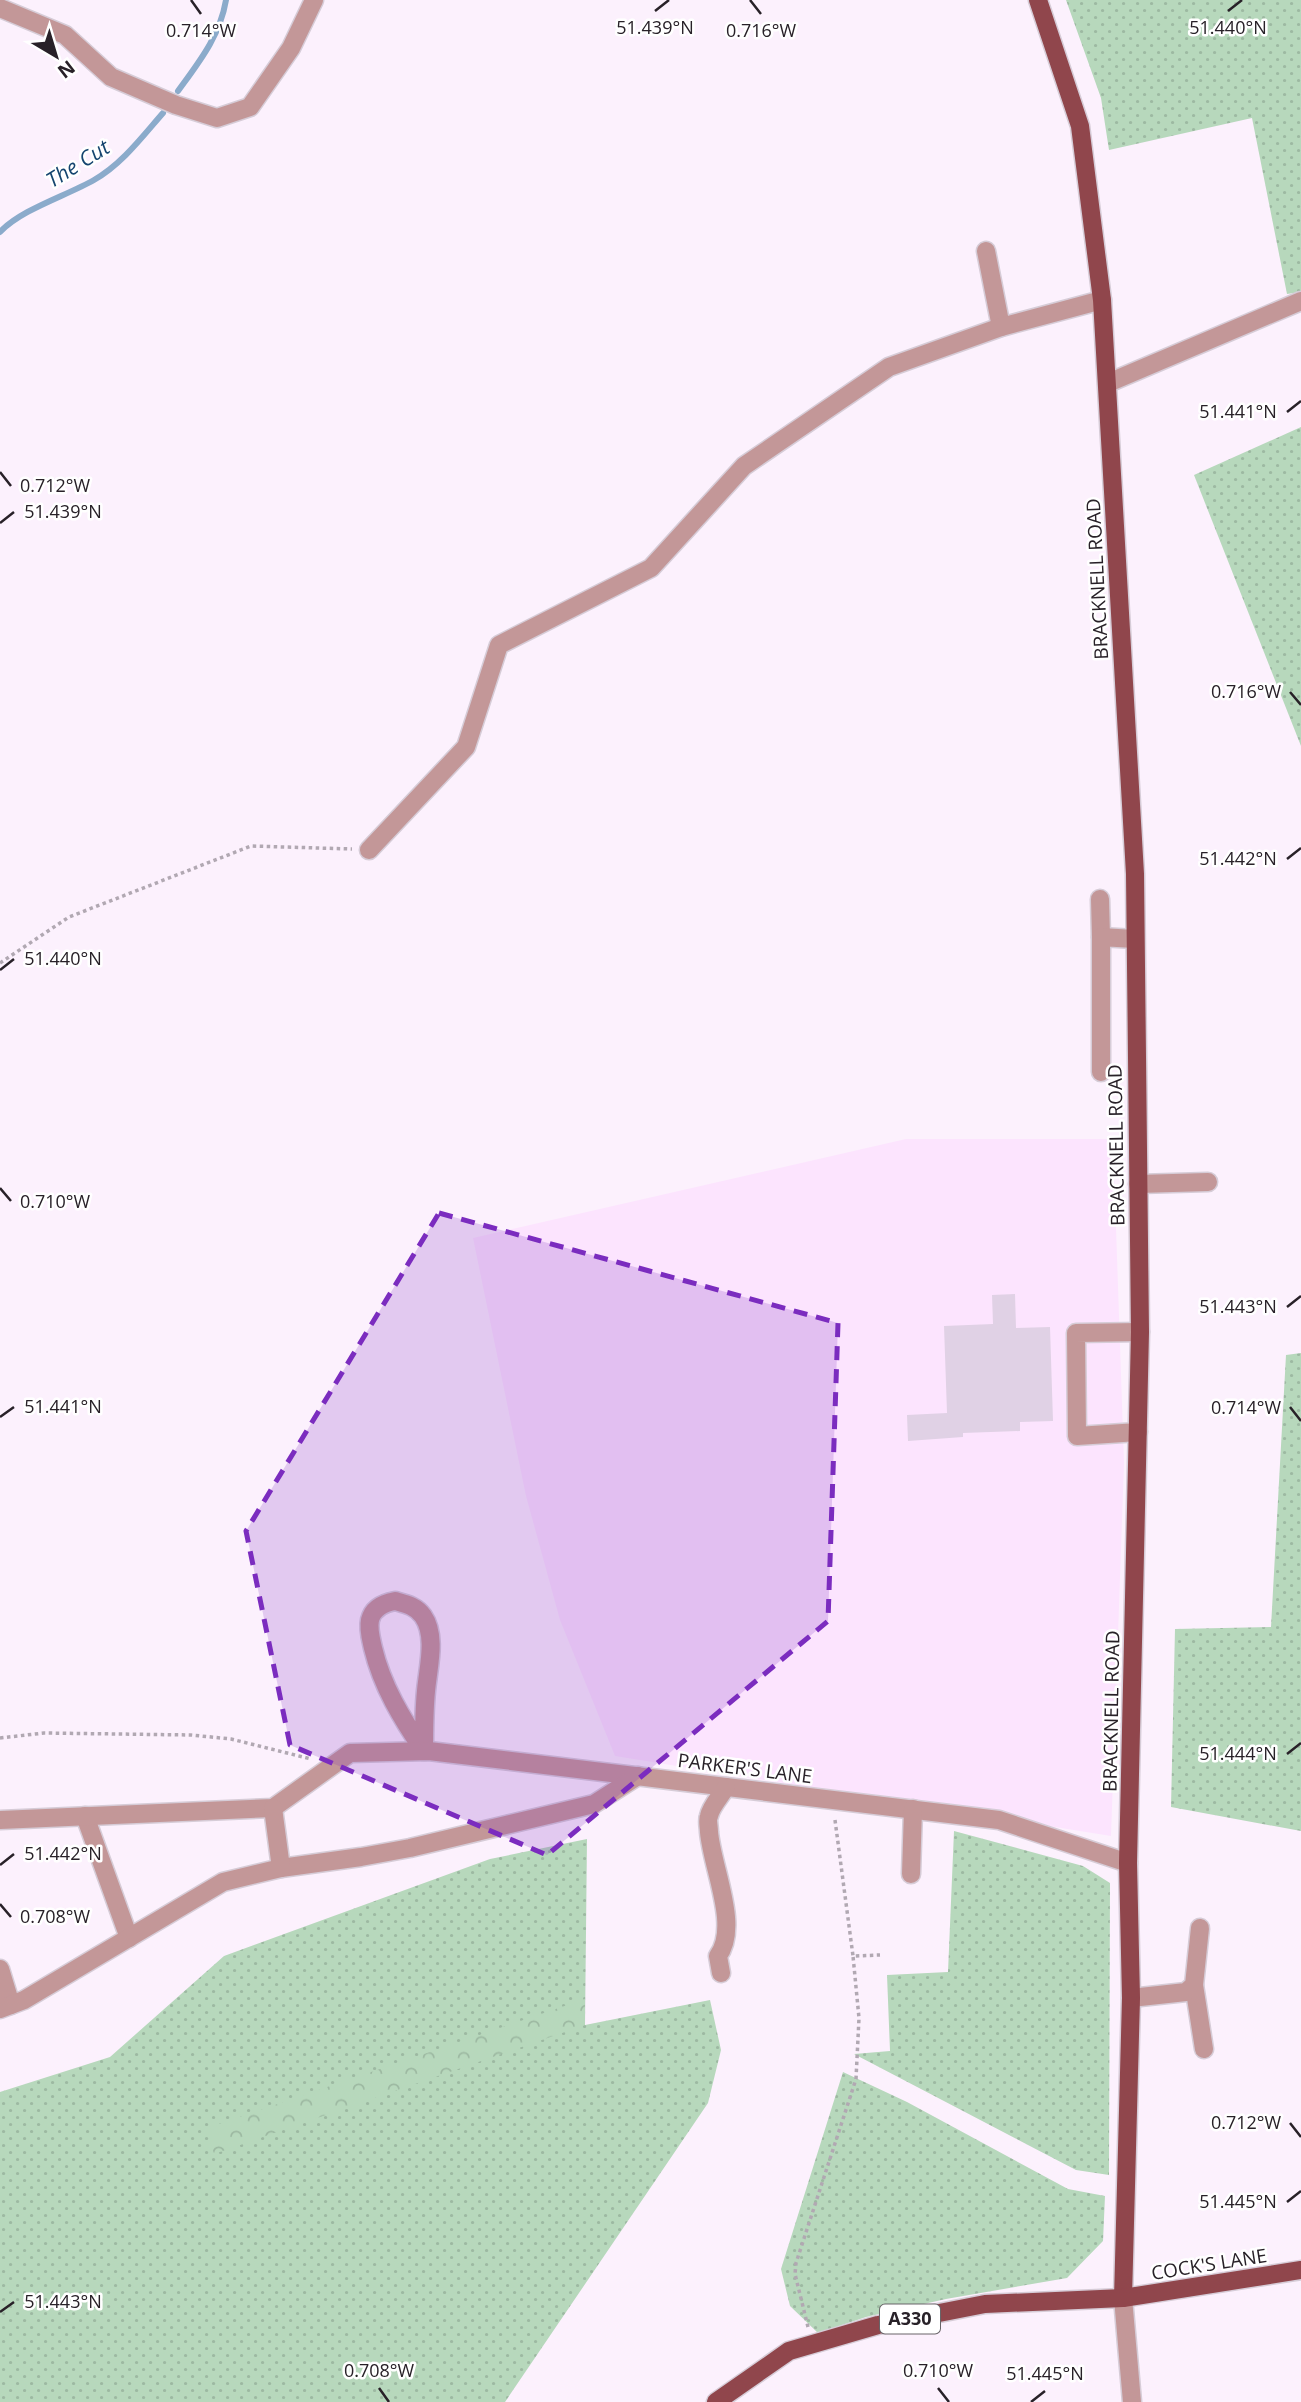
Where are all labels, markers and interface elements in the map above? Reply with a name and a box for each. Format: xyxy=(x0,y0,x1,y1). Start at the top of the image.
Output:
text: 51.439°N xyxy=(616,15,694,39)
text: 51.440°N xyxy=(1189,15,1267,39)
text: 0.714°W xyxy=(166,18,236,42)
text: 0.716°W xyxy=(726,18,796,42)
north arrow xyxy=(21,21,91,91)
text: N xyxy=(52,54,81,84)
water label: The Cut xyxy=(40,132,115,194)
text: 51.441°N xyxy=(1199,399,1277,423)
text: 0.712°W xyxy=(20,473,90,497)
street label: BRACKNELL ROAD xyxy=(1080,498,1114,660)
text: 51.439°N xyxy=(24,499,102,523)
text: 0.716°W xyxy=(1211,679,1281,703)
text: 51.442°N xyxy=(1199,846,1277,870)
text: 51.440°N xyxy=(24,946,102,970)
street label: BRACKNELL ROAD xyxy=(1102,1064,1130,1226)
text: 0.710°W xyxy=(20,1189,90,1213)
text: 51.443°N xyxy=(1199,1294,1277,1318)
text: 51.441°N xyxy=(24,1394,102,1418)
text: 0.714°W xyxy=(1211,1395,1281,1419)
street label: BRACKNELL ROAD xyxy=(1097,1630,1125,1792)
text: 51.444°N xyxy=(1199,1741,1277,1765)
street label: PARKER'S LANE xyxy=(676,1747,814,1789)
text: 51.442°N xyxy=(24,1841,102,1865)
text: 0.708°W xyxy=(20,1904,90,1928)
text: 0.712°W xyxy=(1211,2110,1281,2134)
text: 51.445°N xyxy=(1199,2189,1277,2213)
street label: COCK'S LANE xyxy=(1149,2242,1269,2286)
text: 51.443°N xyxy=(24,2289,102,2313)
road number: A330 xyxy=(880,2304,940,2334)
text: 0.708°W xyxy=(344,2358,414,2382)
text: 0.710°W xyxy=(903,2358,973,2382)
text: 51.445°N xyxy=(1006,2361,1084,2385)

